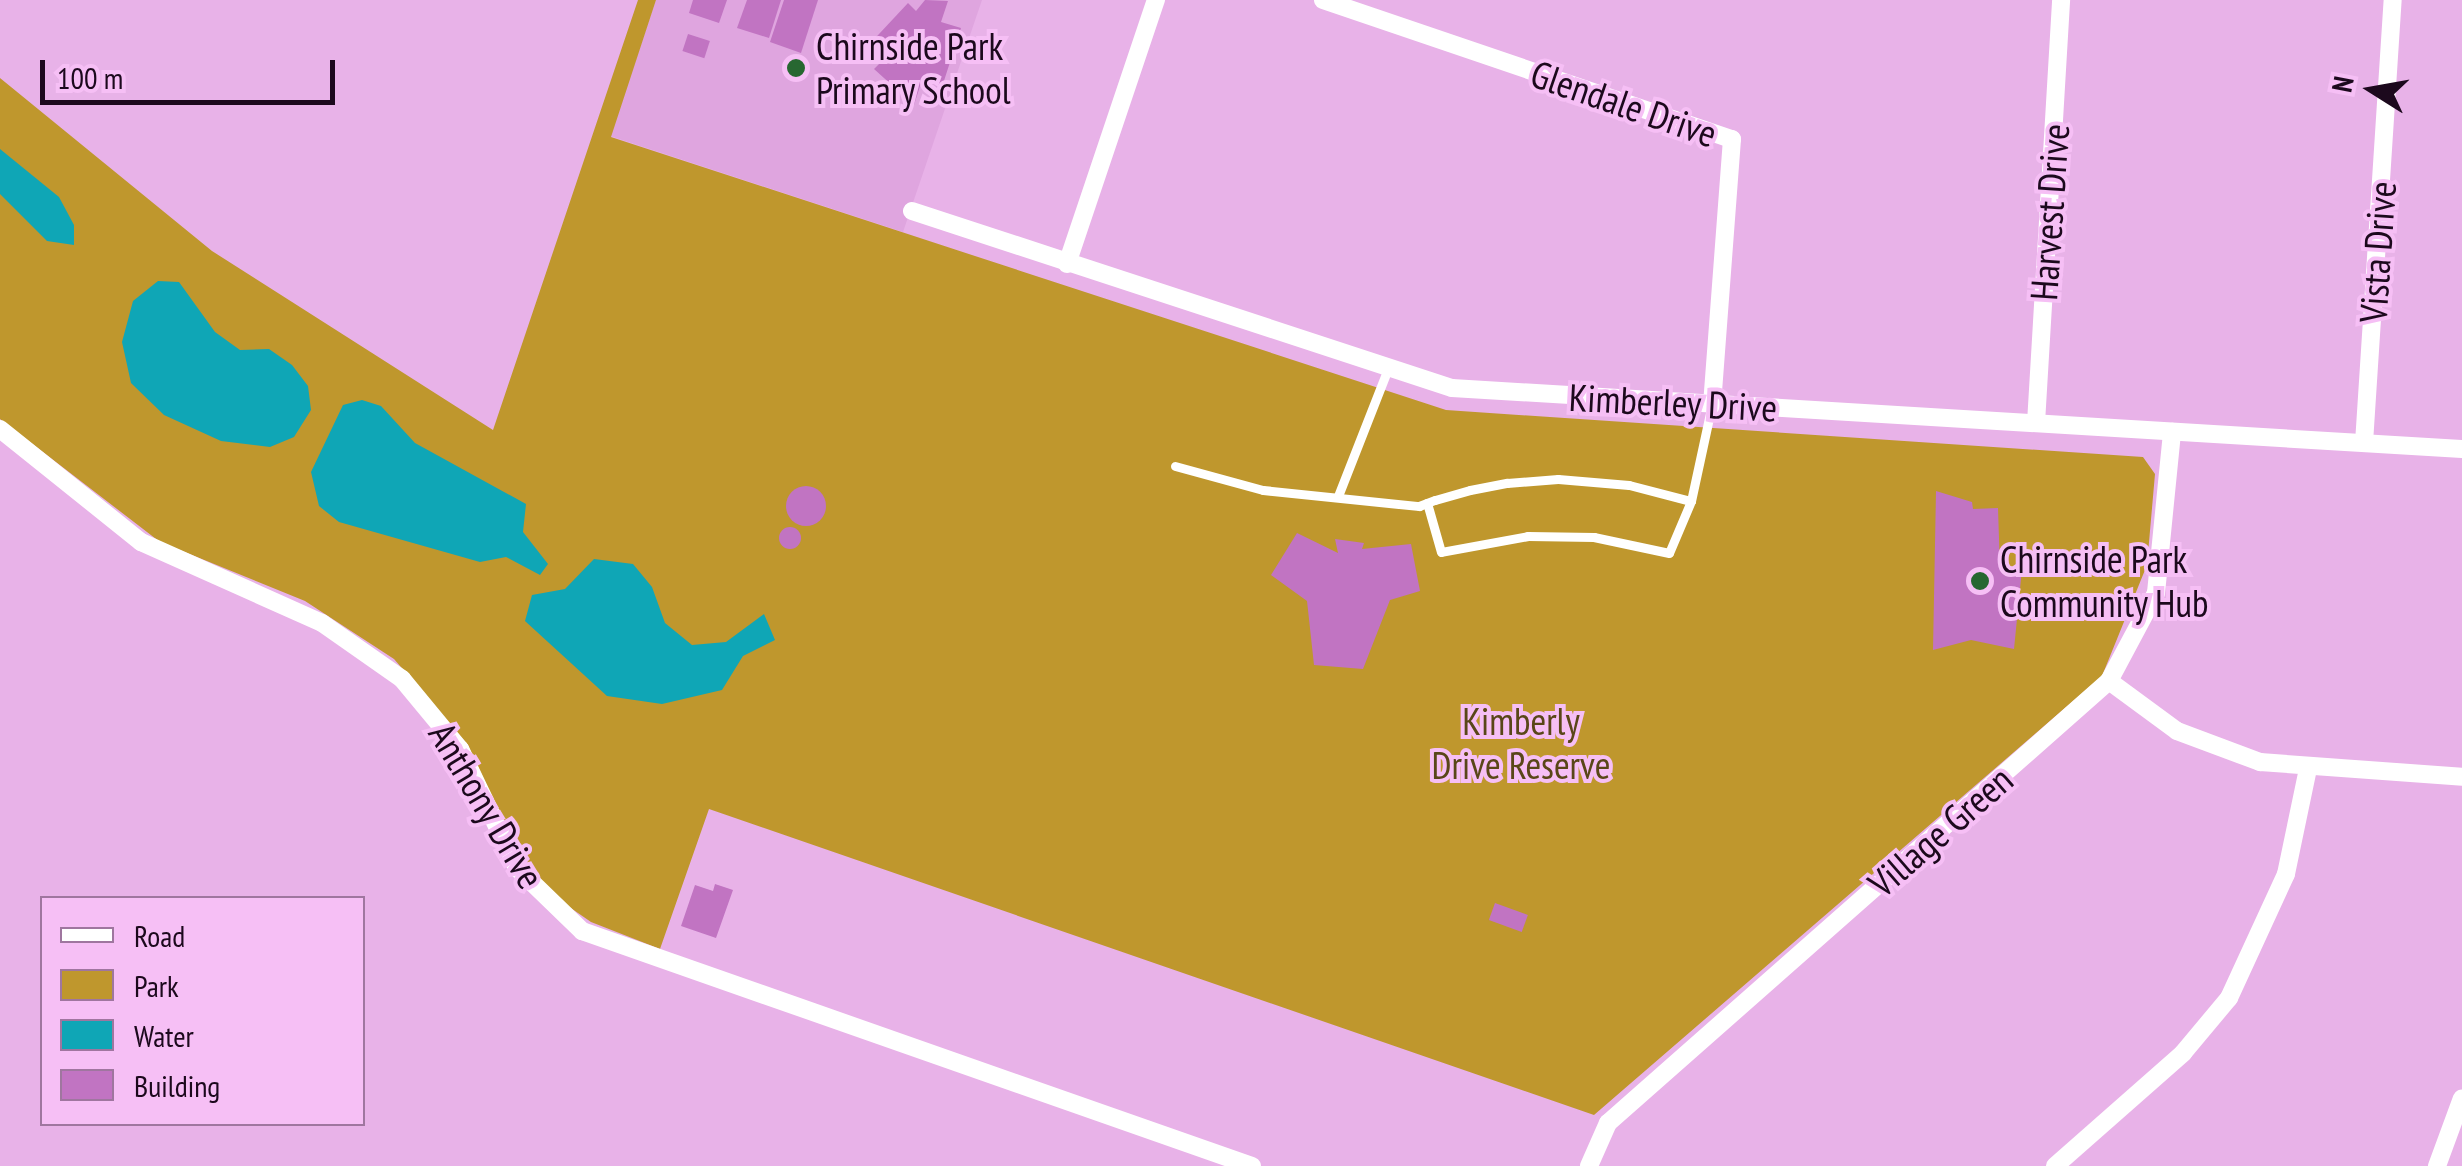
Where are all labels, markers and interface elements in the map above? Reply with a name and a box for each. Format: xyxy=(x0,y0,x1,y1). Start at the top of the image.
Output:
place label: Chirnside Park Primary School xyxy=(816,23,1012,112)
scale bar xyxy=(45,40,340,102)
north arrow xyxy=(2322,40,2422,140)
street label: Glendale Drive xyxy=(1525,50,1723,156)
marker: Chirnside Park Primary School xyxy=(785,57,807,79)
text: 100 m xyxy=(57,58,123,97)
text: N xyxy=(2322,73,2362,95)
street label: Harvest Drive xyxy=(2020,122,2078,302)
street label: Vista Drive xyxy=(2349,180,2405,324)
street label: Kimberley Drive xyxy=(1567,374,1779,430)
place label: Chirnside Park Community Hub xyxy=(2000,536,2210,626)
marker: Chirnside Park Community Hub xyxy=(1969,570,1991,592)
park label: Kimberly Drive Reserve xyxy=(1432,698,1610,788)
street label: Anthony Drive xyxy=(419,713,555,897)
street label: Village Green xyxy=(1859,756,2021,906)
legend xyxy=(40,896,365,1126)
text: Road xyxy=(134,916,185,955)
text: Park xyxy=(134,966,179,1005)
text: Water xyxy=(134,1016,194,1055)
text: Building xyxy=(134,1066,220,1105)

